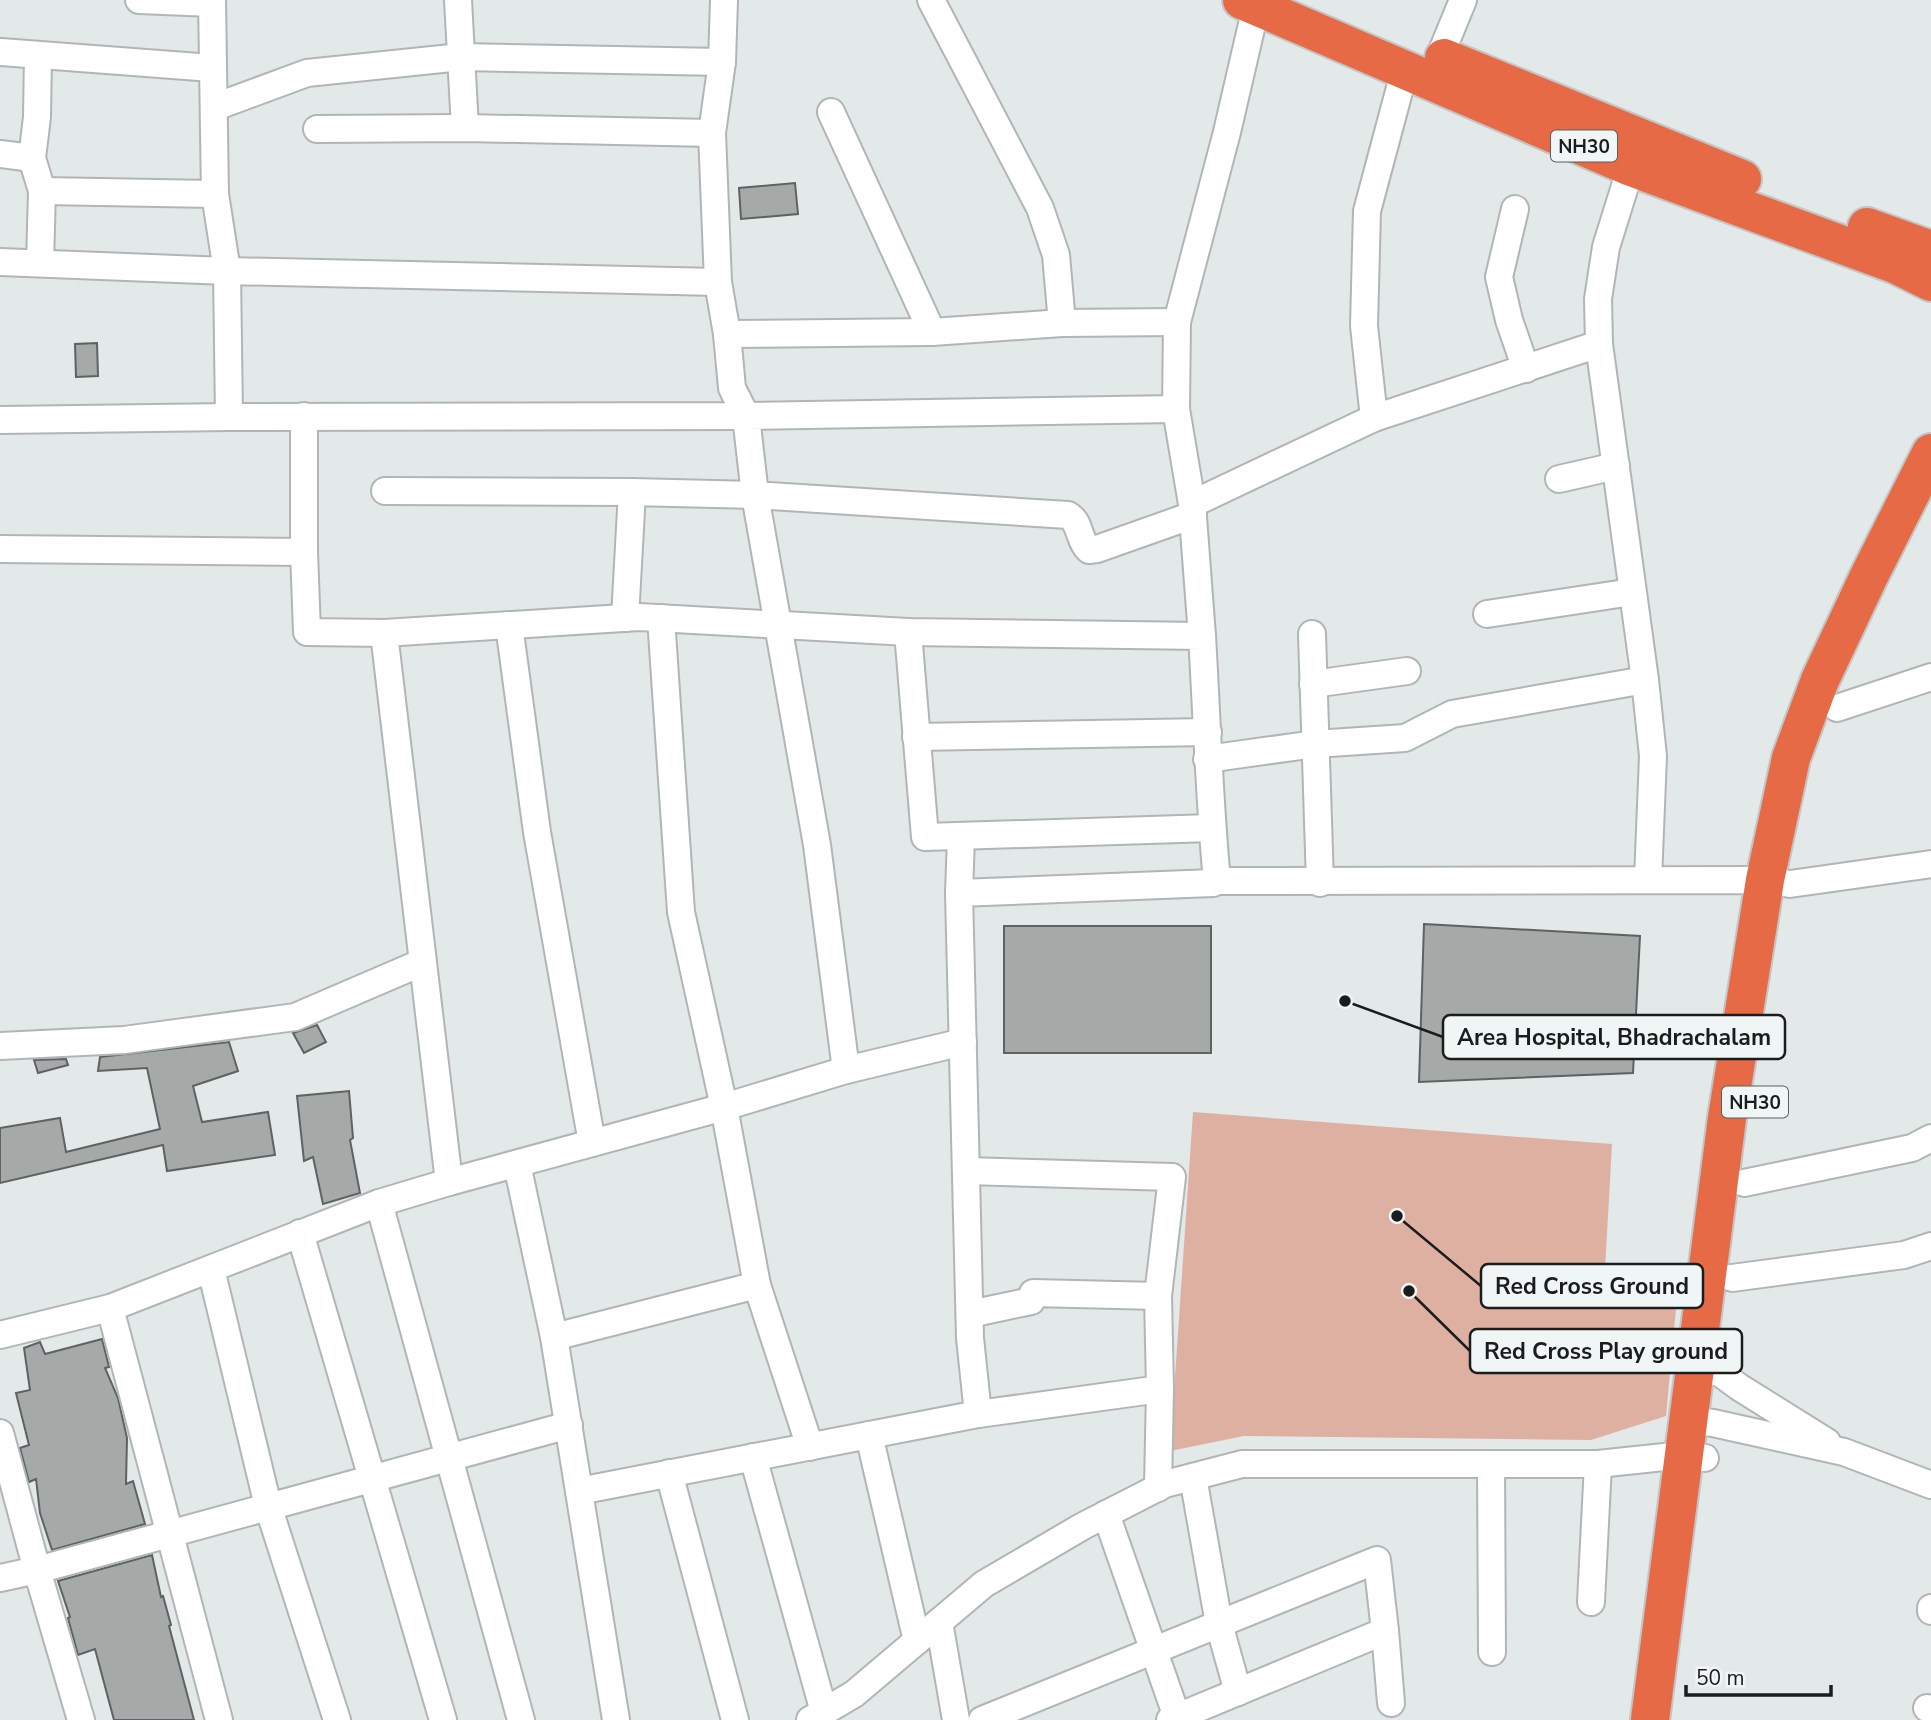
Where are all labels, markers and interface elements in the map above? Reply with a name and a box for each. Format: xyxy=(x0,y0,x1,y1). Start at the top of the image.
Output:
road number: NH30 xyxy=(1551,130,1617,162)
callout: Area Hospital, Bhadrachalam xyxy=(1443,1015,1785,1059)
text: Area Hospital, Bhadrachalam xyxy=(1457,1022,1771,1053)
road number: NH30 xyxy=(1722,1086,1788,1118)
callout: Red Cross Ground xyxy=(1481,1264,1703,1308)
text: Red Cross Ground xyxy=(1495,1271,1689,1302)
callout: Red Cross Play ground xyxy=(1470,1329,1742,1373)
text: Red Cross Play ground xyxy=(1484,1336,1728,1367)
scale bar xyxy=(1686,1654,1831,1698)
text: 50 m xyxy=(1696,1664,1745,1692)

